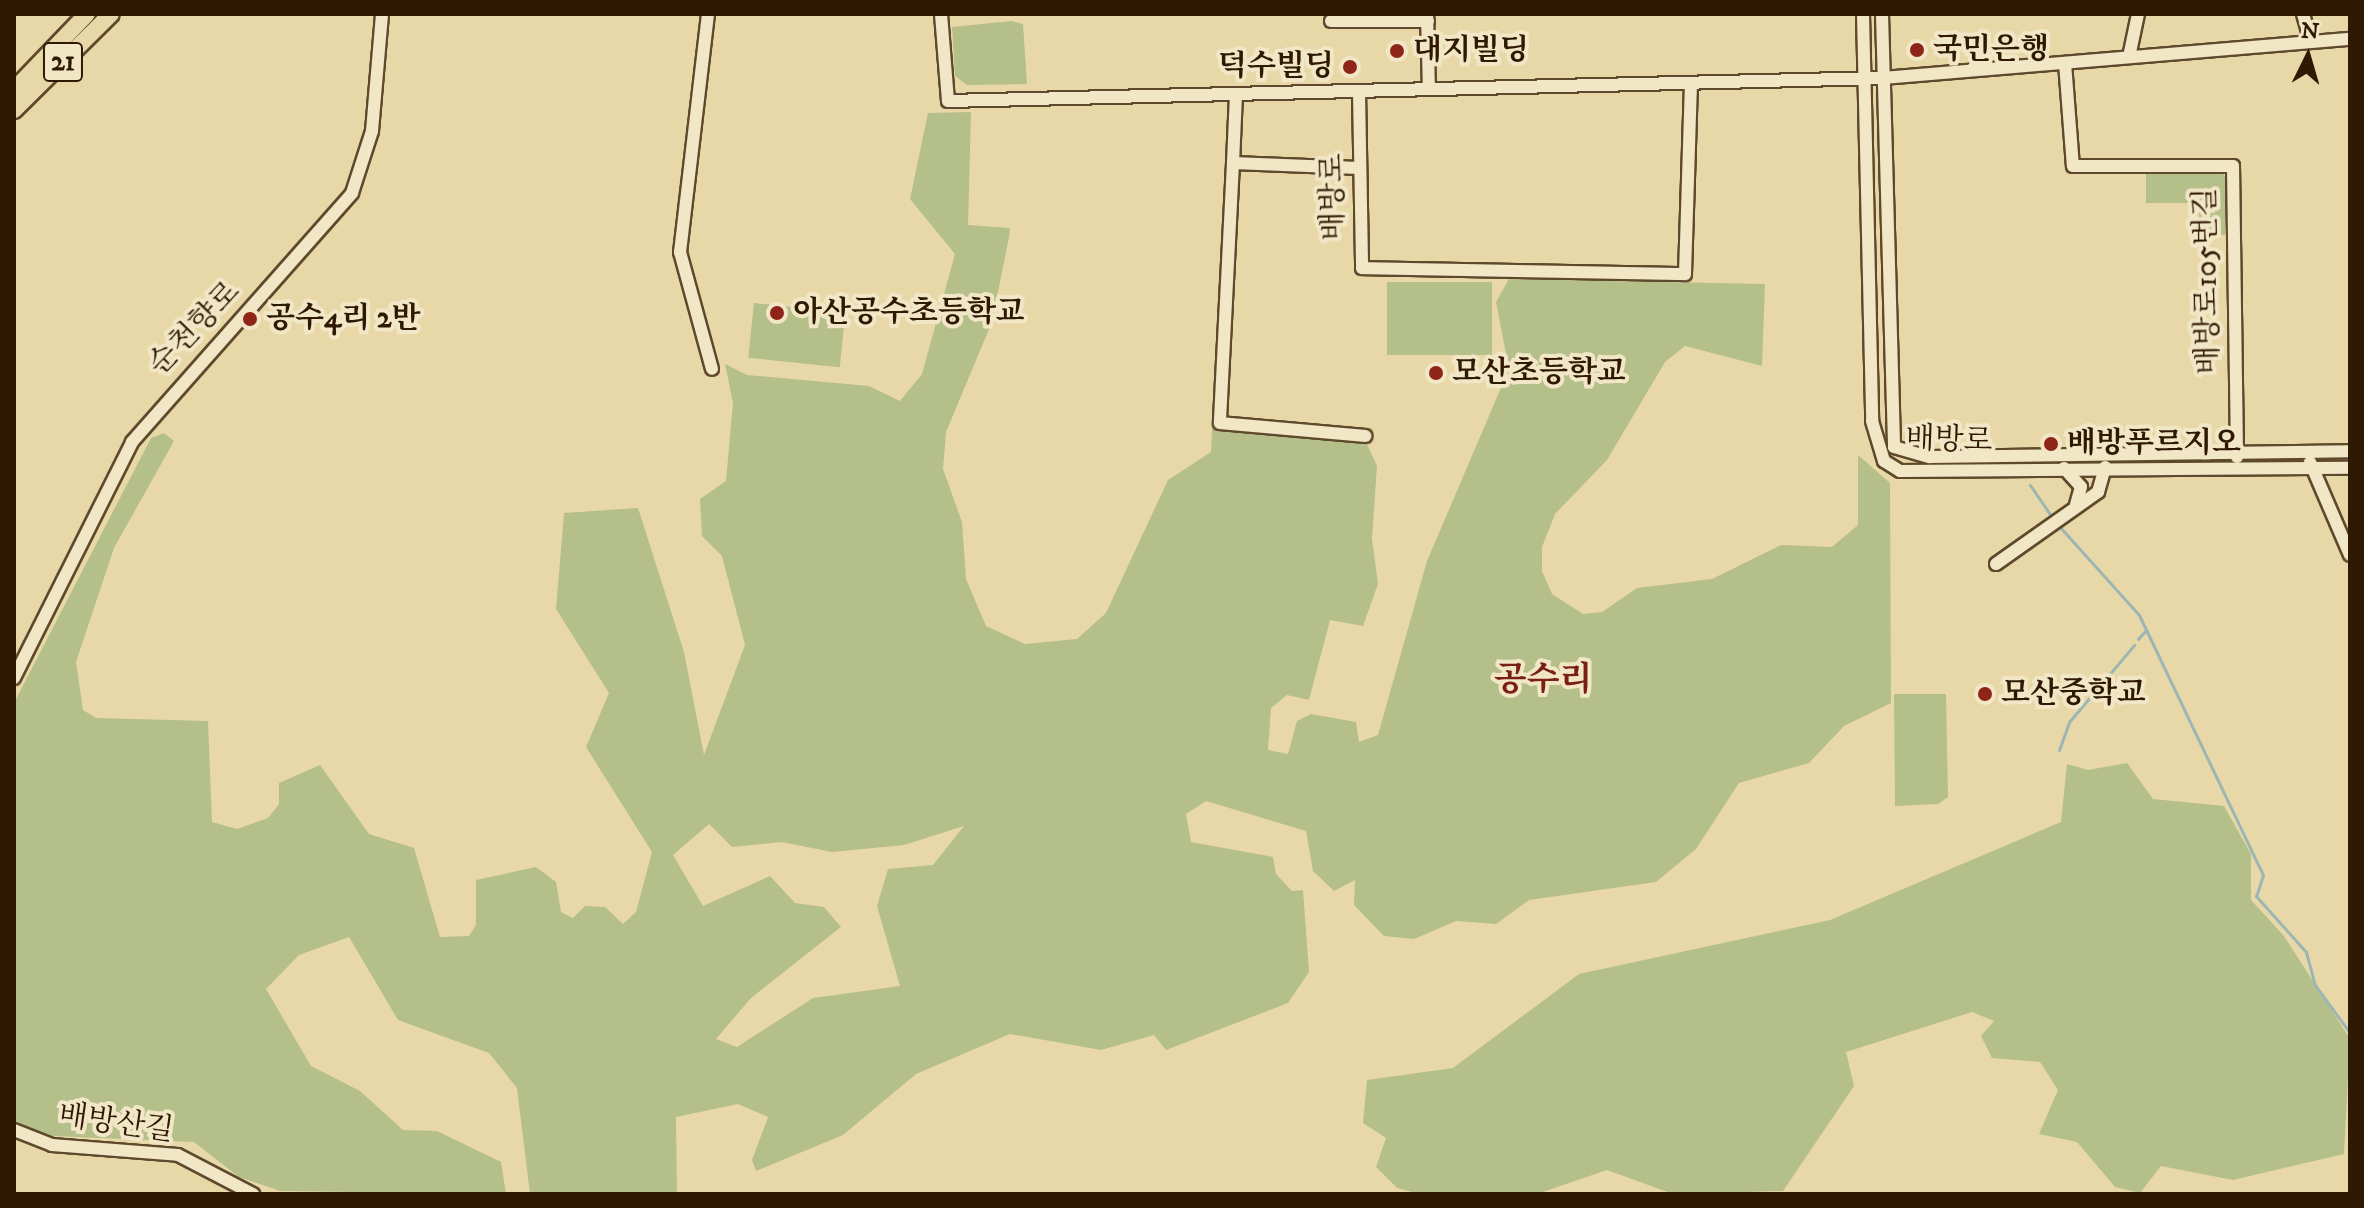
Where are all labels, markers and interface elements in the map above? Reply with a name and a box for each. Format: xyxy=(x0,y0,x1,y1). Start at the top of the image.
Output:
north arrow xyxy=(2268,16,2348,96)
text: N xyxy=(2300,17,2320,46)
place label: 국민은행 xyxy=(1933,32,2049,68)
place label: 대지빌딩 xyxy=(1413,33,1529,69)
road number: 21 xyxy=(41,38,85,86)
marker: 국민은행 xyxy=(1908,41,1926,59)
marker: 대지빌딩 xyxy=(1388,42,1406,60)
place label: 덕수빌딩 xyxy=(1218,49,1334,85)
marker: 덕수빌딩 xyxy=(1341,58,1359,76)
street label: 배방로 xyxy=(1315,153,1353,241)
street label: 배방로105번길 xyxy=(2188,187,2228,375)
street label: 순천향로 xyxy=(142,275,248,383)
place label: 아산공수초등학교 xyxy=(793,295,1025,331)
place label: 공수4리 2반 xyxy=(266,301,420,337)
marker: 아산공수초등학교 xyxy=(768,304,786,322)
marker: 공수4리 2반 xyxy=(241,310,259,328)
place label: 모산초등학교 xyxy=(1452,355,1626,391)
marker: 모산초등학교 xyxy=(1427,364,1445,382)
street label: 배방로 xyxy=(1905,421,1993,461)
place label: 배방푸르지오 xyxy=(2067,426,2241,462)
marker: 배방푸르지오 xyxy=(2042,435,2060,453)
district label: 공수리 xyxy=(1494,661,1592,701)
place label: 모산중학교 xyxy=(2001,676,2146,712)
marker: 모산중학교 xyxy=(1976,685,1994,703)
street label: 배방산길 xyxy=(56,1098,176,1150)

